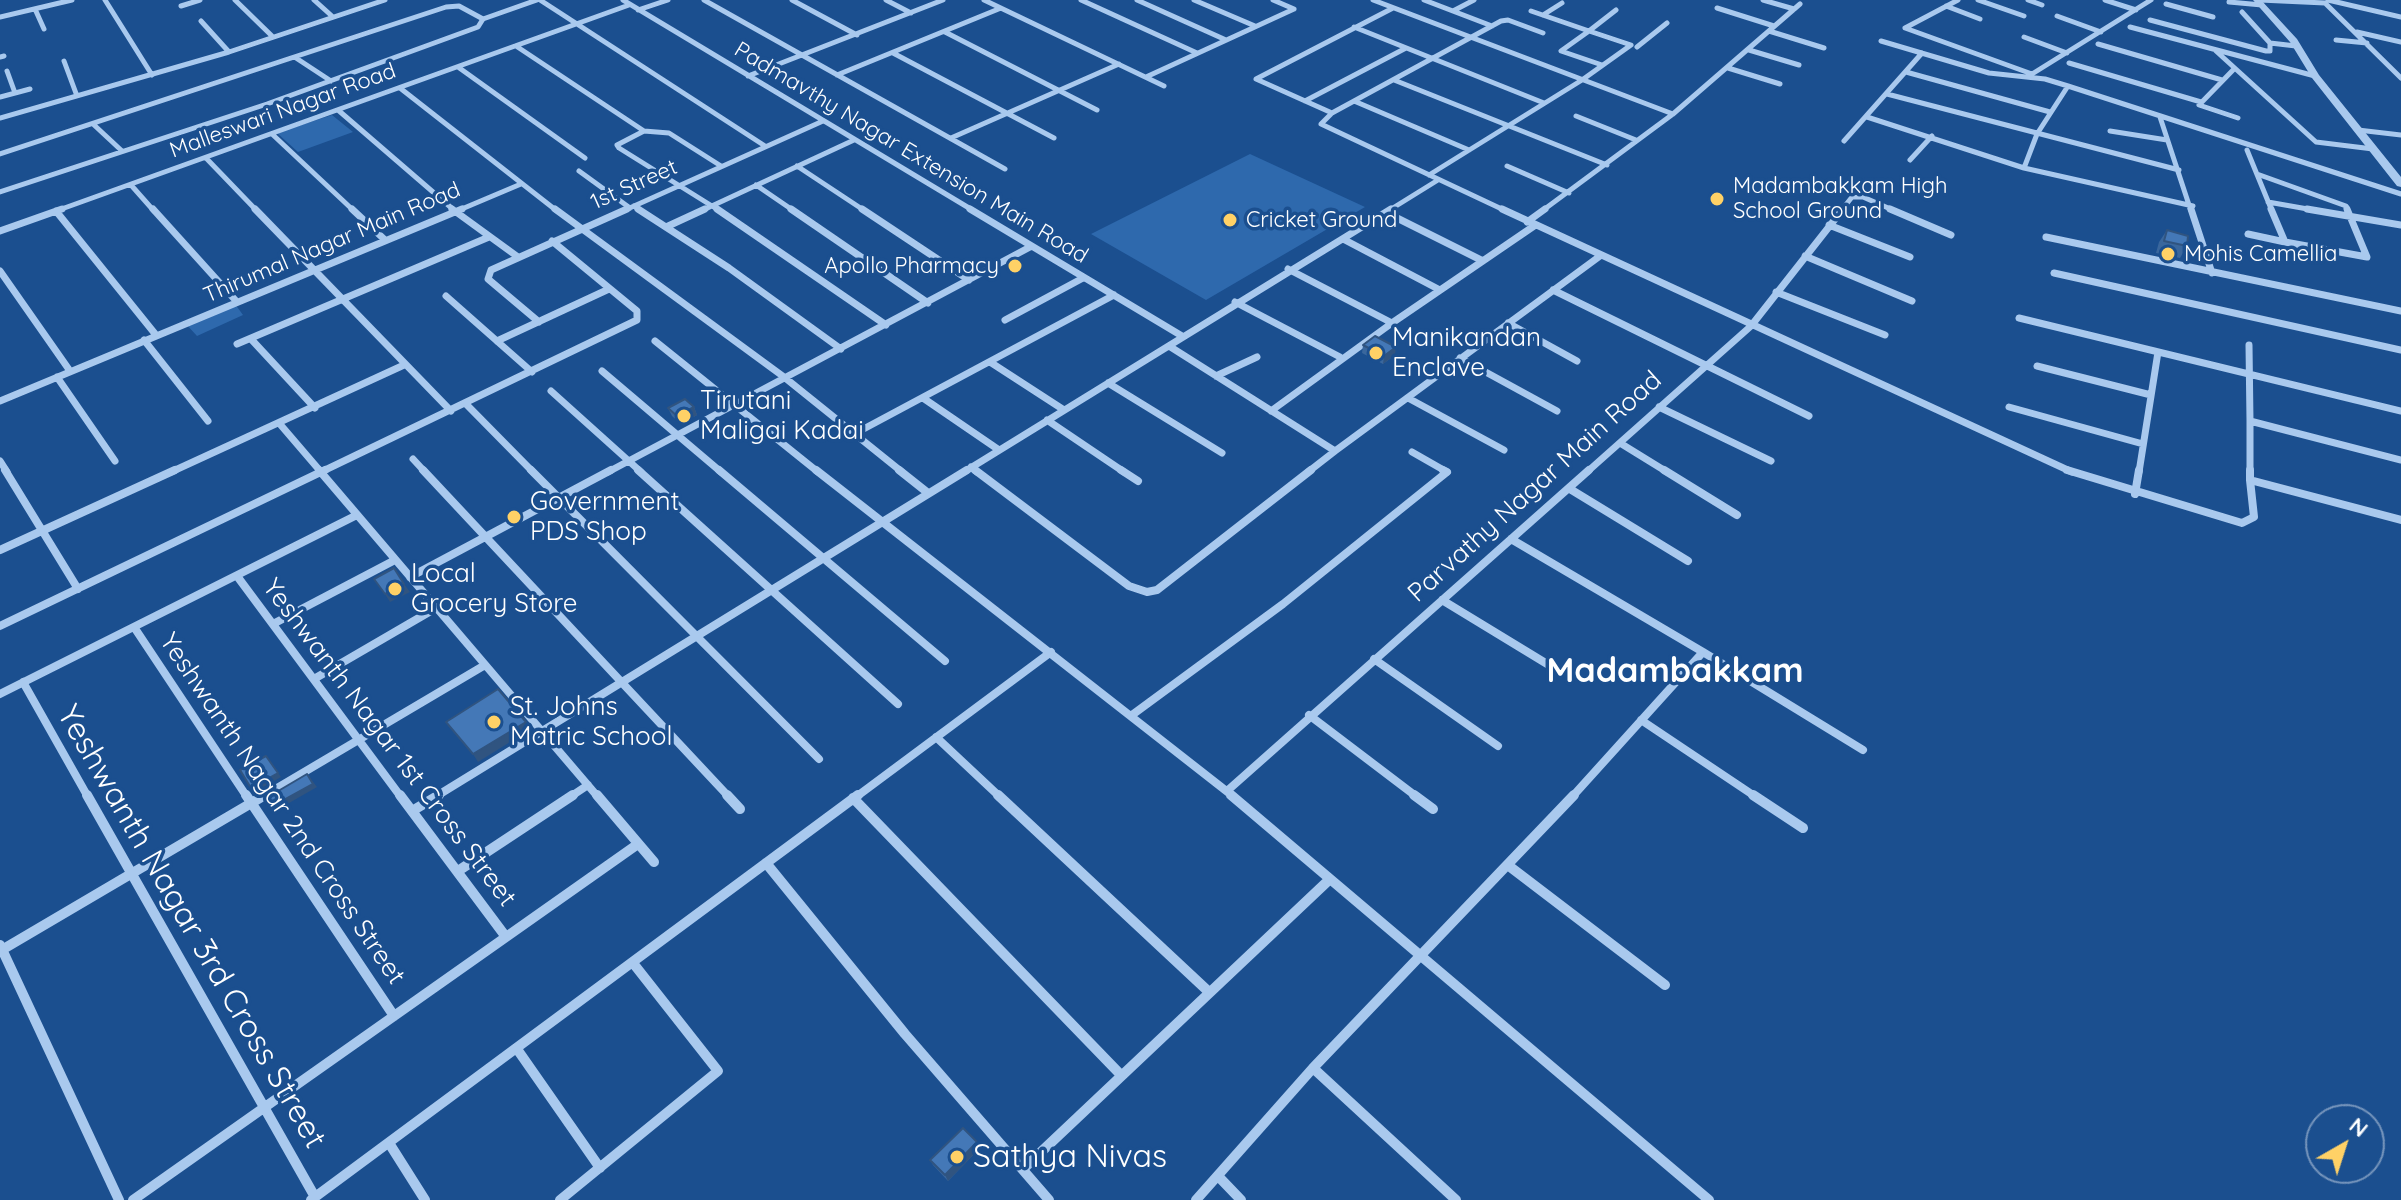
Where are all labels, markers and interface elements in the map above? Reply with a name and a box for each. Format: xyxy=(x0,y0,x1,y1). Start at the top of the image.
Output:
street label: Padmavthy Nagar Extension Main Road xyxy=(729,37,1093,269)
street label: Malleswari Nagar Road xyxy=(166,58,400,164)
street label: 1st Street xyxy=(587,154,681,216)
place label: Madambakkam High School Ground xyxy=(1733,173,1947,224)
street label: Thirumal Nagar Main Road xyxy=(200,177,464,309)
marker: Madambakkam High School Ground xyxy=(1708,190,1726,208)
place label: Cricket Ground xyxy=(1246,207,1397,233)
marker: Cricket Ground xyxy=(1221,211,1239,229)
place label: Mohis Camellia xyxy=(2184,241,2337,267)
marker: Mohis Camellia xyxy=(2159,245,2177,263)
place label: Apollo Pharmacy xyxy=(824,253,999,279)
marker: Apollo Pharmacy xyxy=(1006,257,1024,275)
place label: Manikandan Enclave xyxy=(1392,322,1541,384)
marker: Manikandan Enclave xyxy=(1367,344,1385,362)
street label: Parvathy Nagar Main Road xyxy=(1402,365,1668,609)
place label: Tirutani Maligai Kadai xyxy=(700,385,864,446)
marker: Tirutani Maligai Kadai xyxy=(675,407,693,425)
place label: Government PDS Shop xyxy=(530,486,679,548)
marker: Government PDS Shop xyxy=(505,508,523,526)
place label: Local Grocery Store xyxy=(411,558,577,620)
street label: Yeshwanth Nagar 1st Cross Street xyxy=(255,573,523,913)
marker: Local Grocery Store xyxy=(386,580,404,598)
street label: Yeshwanth Nagar 2nd Cross Street xyxy=(153,627,411,991)
district label: Madambakkam xyxy=(1546,652,1804,692)
place label: St. Johns Matric School xyxy=(510,691,672,752)
street label: Yeshwanth Nagar 3rd Cross Street xyxy=(48,699,334,1155)
marker: St. Johns Matric School xyxy=(485,713,503,731)
north arrow xyxy=(2305,1104,2385,1184)
text: N xyxy=(2344,1111,2374,1143)
place label: Sathya Nivas xyxy=(973,1138,1167,1176)
marker: Sathya Nivas xyxy=(948,1148,966,1166)

